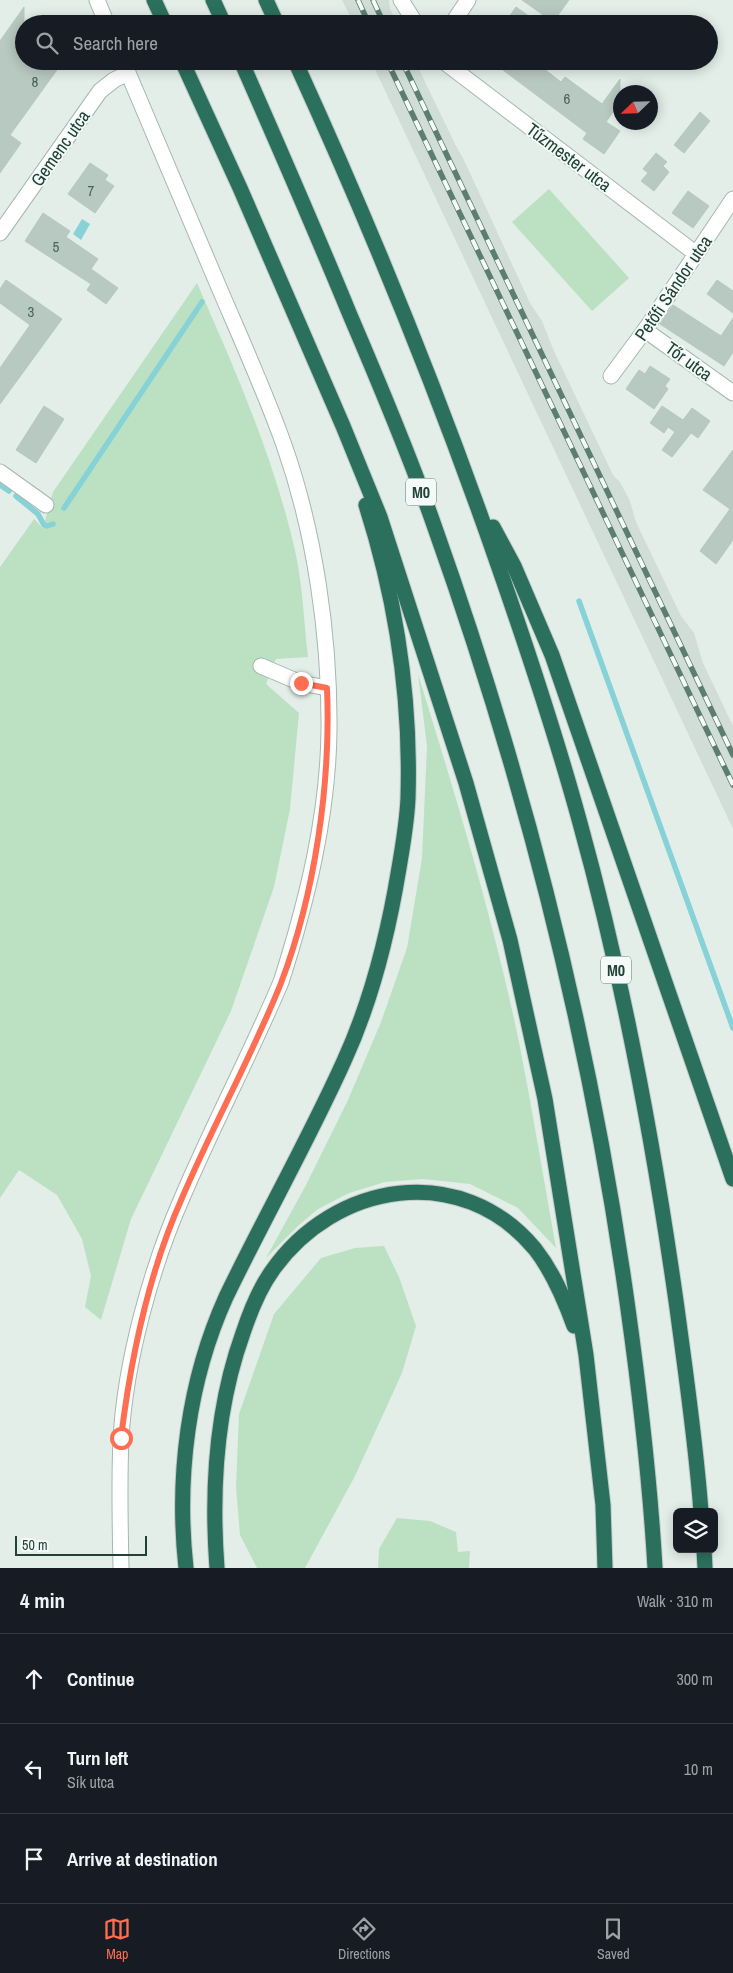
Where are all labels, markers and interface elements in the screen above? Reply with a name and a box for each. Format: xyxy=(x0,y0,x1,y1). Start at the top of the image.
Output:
search box xyxy=(15,15,718,70)
icon: search xyxy=(33,29,61,57)
text: Search here xyxy=(73,30,158,56)
house number: 8 xyxy=(32,71,39,92)
north arrow xyxy=(613,85,658,130)
house number: 6 xyxy=(564,88,571,109)
street label: Gemenc utca xyxy=(25,105,95,191)
street label: Tűzmester utca xyxy=(521,117,617,197)
house number: 7 xyxy=(88,180,95,201)
street label: Petőfi Sándor utca xyxy=(628,230,718,346)
house number: 5 xyxy=(53,236,60,257)
house number: 3 xyxy=(28,301,35,322)
street label: Tőr utca xyxy=(660,335,718,387)
road number: M0 xyxy=(406,478,436,506)
route end xyxy=(290,672,313,695)
road number: M0 xyxy=(601,956,631,984)
route start xyxy=(110,1427,133,1450)
map controls xyxy=(673,1508,718,1553)
button: layers xyxy=(673,1508,718,1553)
scale bar xyxy=(15,1533,148,1556)
text: 50 m xyxy=(22,1536,48,1554)
text: 4 min xyxy=(20,1586,65,1615)
text: Walk · 310 m xyxy=(637,1590,713,1612)
icon: ahead xyxy=(20,1665,48,1693)
text: Continue xyxy=(67,1666,135,1692)
text: 300 m xyxy=(677,1668,713,1690)
text: Turn left xyxy=(67,1745,128,1771)
icon: left xyxy=(20,1755,48,1783)
text: 10 m xyxy=(684,1758,713,1780)
text: Sík utca xyxy=(67,1771,114,1793)
icon: arrive xyxy=(20,1845,48,1873)
text: Arrive at destination xyxy=(67,1846,218,1872)
tab: Map xyxy=(103,1915,131,1963)
tab: Directions xyxy=(338,1915,390,1963)
tab: Saved xyxy=(597,1915,630,1963)

